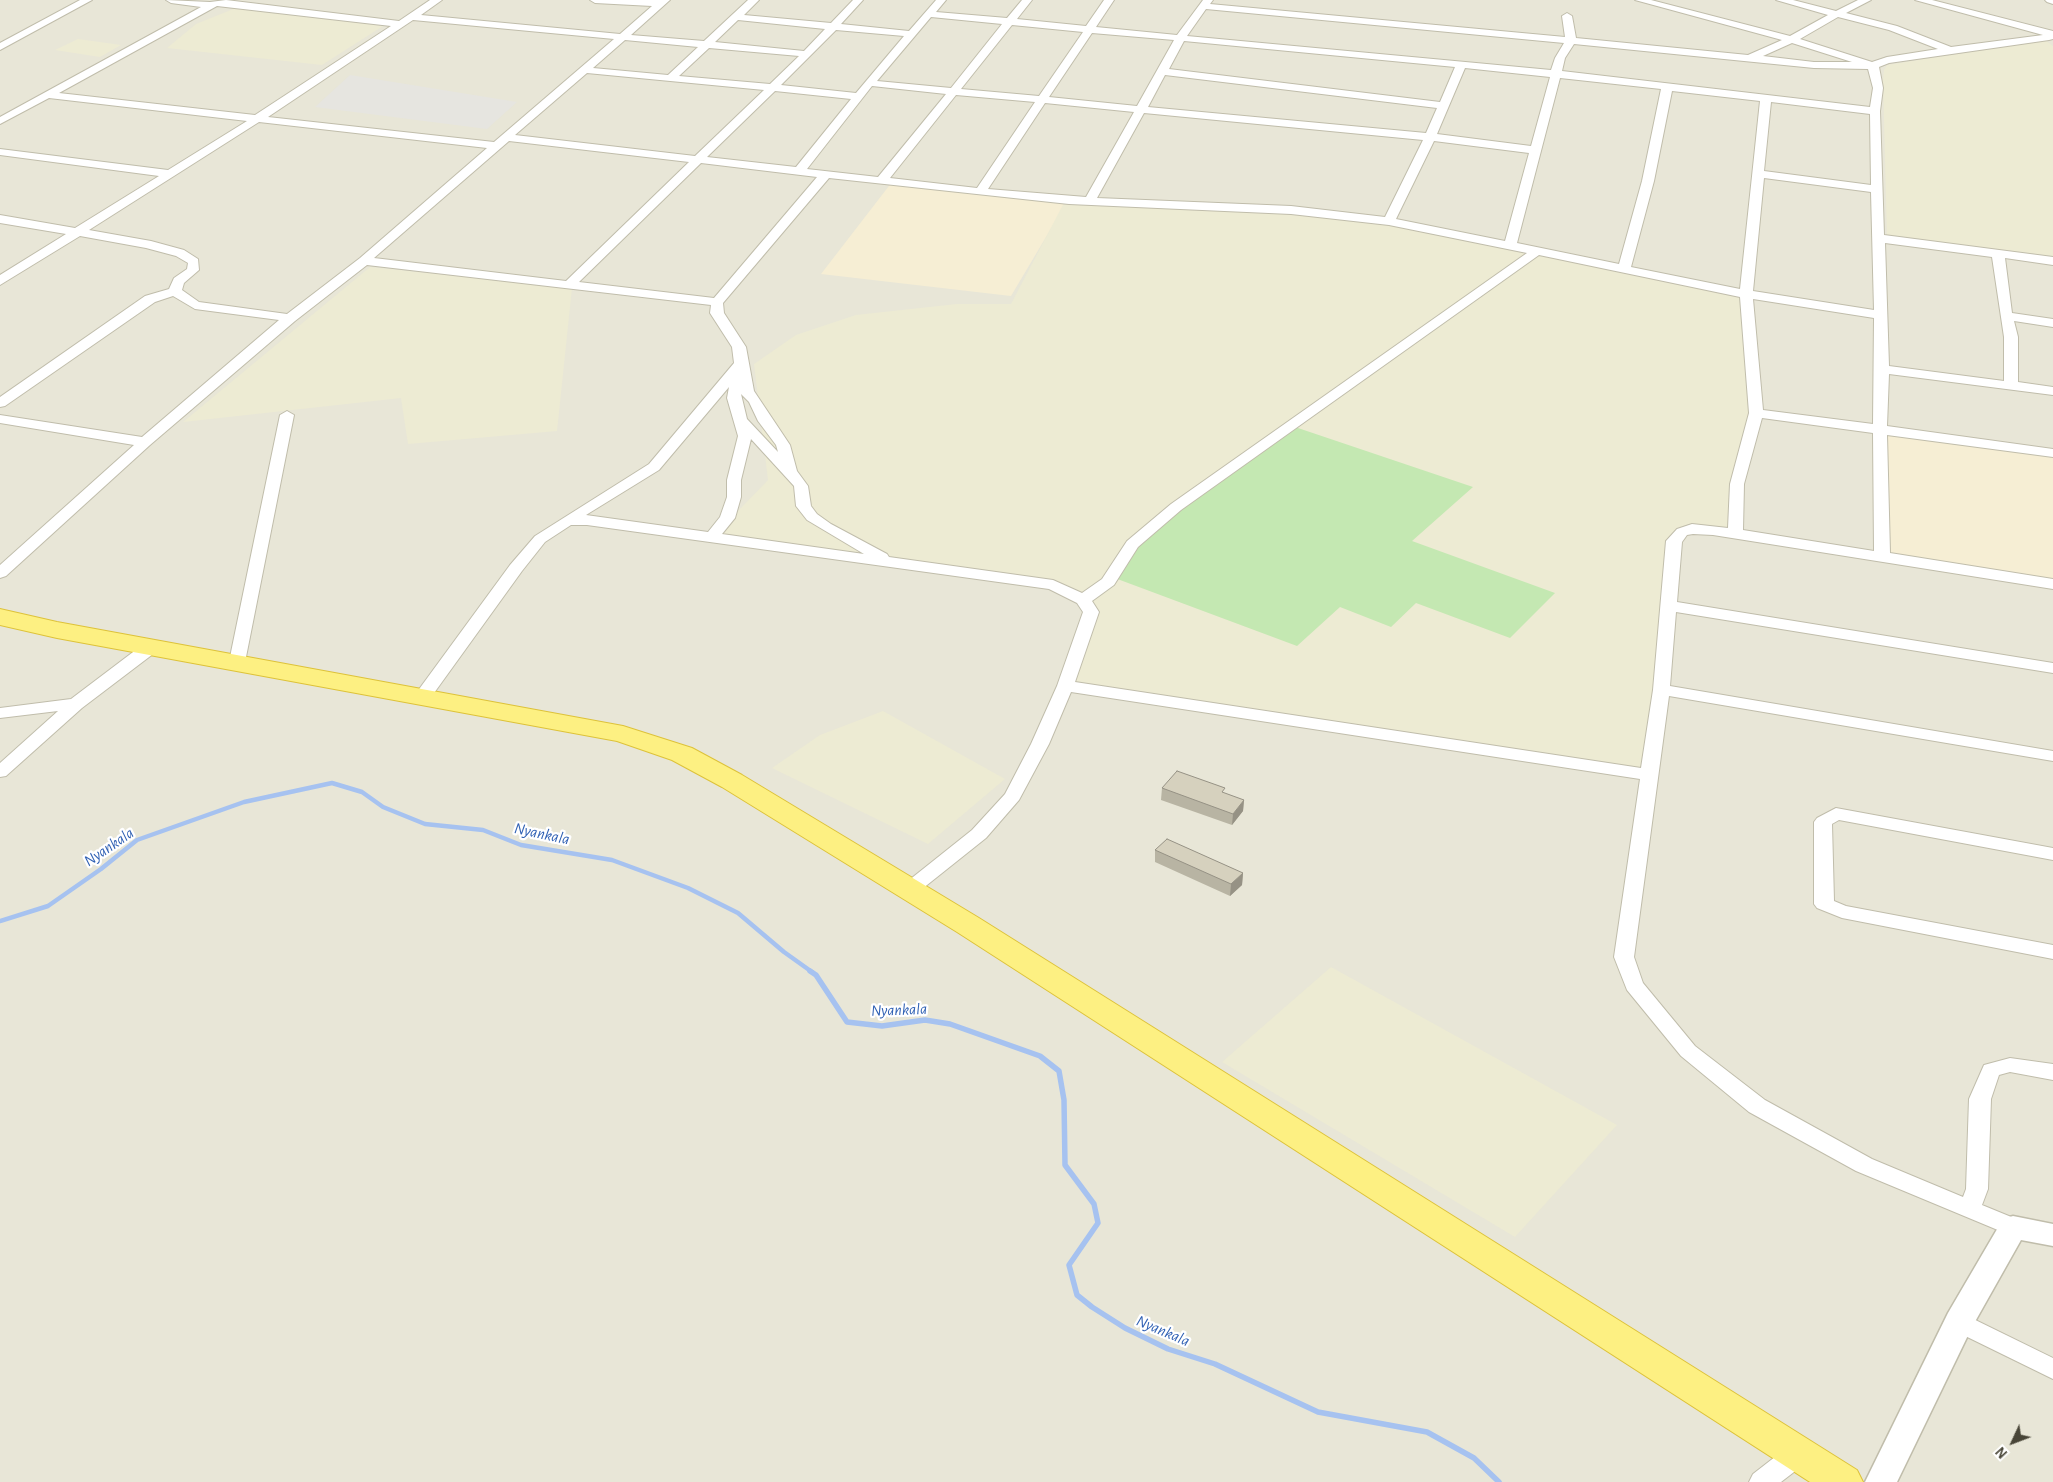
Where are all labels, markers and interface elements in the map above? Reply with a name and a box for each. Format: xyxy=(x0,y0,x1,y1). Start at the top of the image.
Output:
water label: Nyankala xyxy=(513,819,571,849)
water label: Nyankala xyxy=(80,823,138,871)
water label: Nyankala xyxy=(871,999,927,1021)
water label: Nyankala xyxy=(1133,1311,1193,1351)
north arrow xyxy=(1988,1417,2038,1467)
text: N xyxy=(1994,1444,2010,1461)

